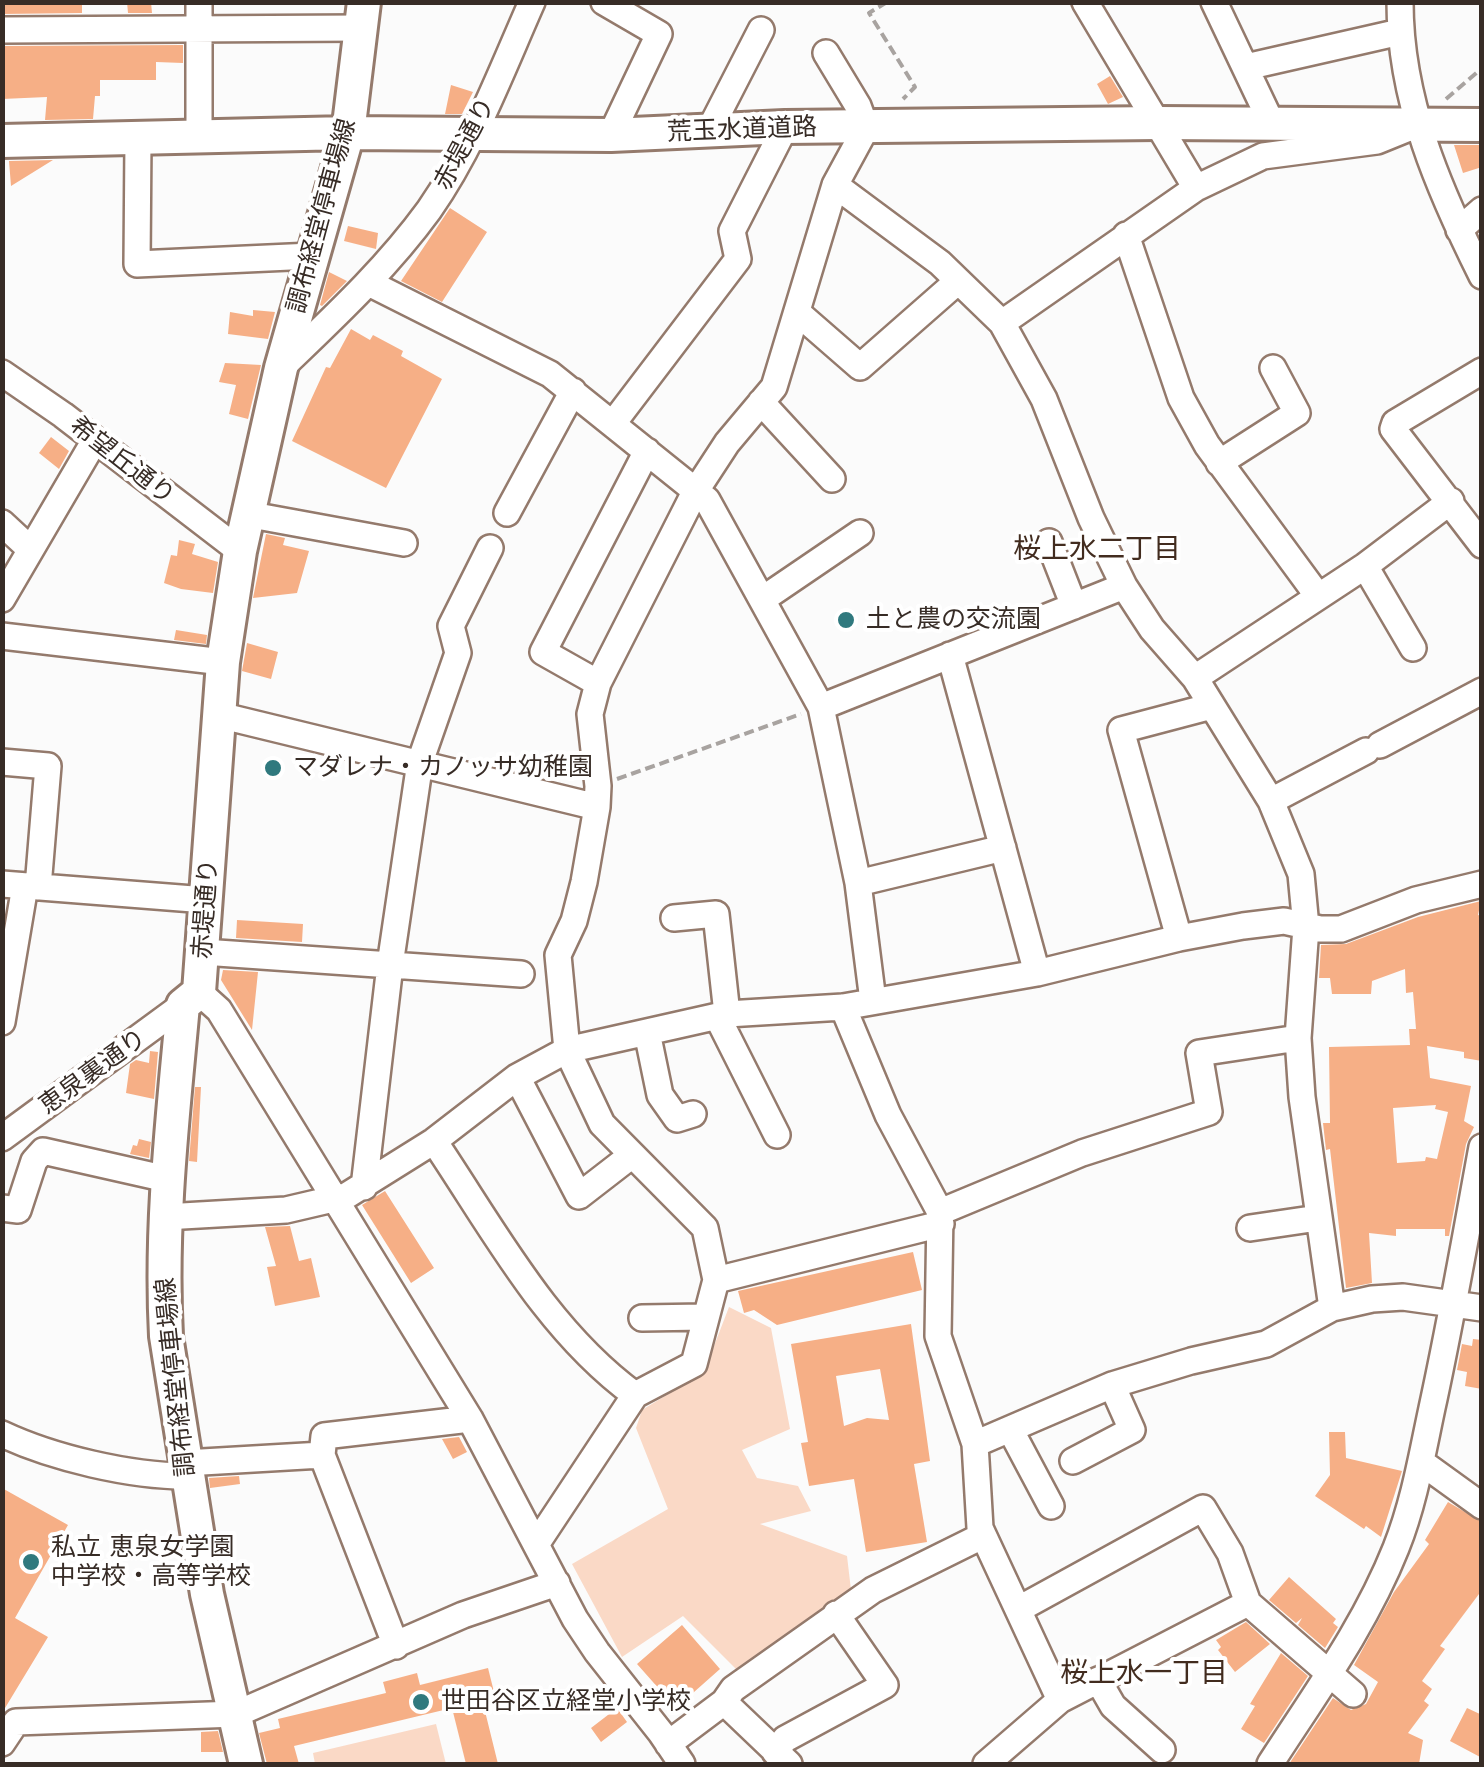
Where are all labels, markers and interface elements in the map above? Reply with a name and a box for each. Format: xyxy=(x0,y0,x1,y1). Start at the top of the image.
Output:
street label: 赤堤通り xyxy=(428,93,502,195)
street label: 荒玉水道道路 xyxy=(667,112,817,148)
street label: 調布経堂停車場線 xyxy=(282,116,362,316)
street label: 希望丘通り xyxy=(64,411,180,511)
district label: 桜上水二丁目 xyxy=(1013,533,1181,567)
place label: 土と農の交流園 xyxy=(866,605,1041,635)
marker: 土と農の交流園 xyxy=(835,609,857,631)
place label: マダレナ・カノッサ幼稚園 xyxy=(293,753,593,783)
marker: マダレナ・カノッサ幼稚園 xyxy=(262,757,284,779)
street label: 赤堤通り xyxy=(188,858,224,960)
street label: 恵泉裏通り xyxy=(34,1023,152,1121)
street label: 調布経堂停車場線 xyxy=(151,1276,201,1478)
place label: 私立 恵泉女学園 中学校・高等学校 xyxy=(51,1533,251,1592)
marker: 私立 恵泉女学園 中学校・高等学校 xyxy=(20,1551,42,1573)
district label: 桜上水一丁目 xyxy=(1060,1657,1228,1691)
place label: 世田谷区立経堂小学校 xyxy=(441,1687,691,1717)
marker: 世田谷区立経堂小学校 xyxy=(410,1691,432,1713)

